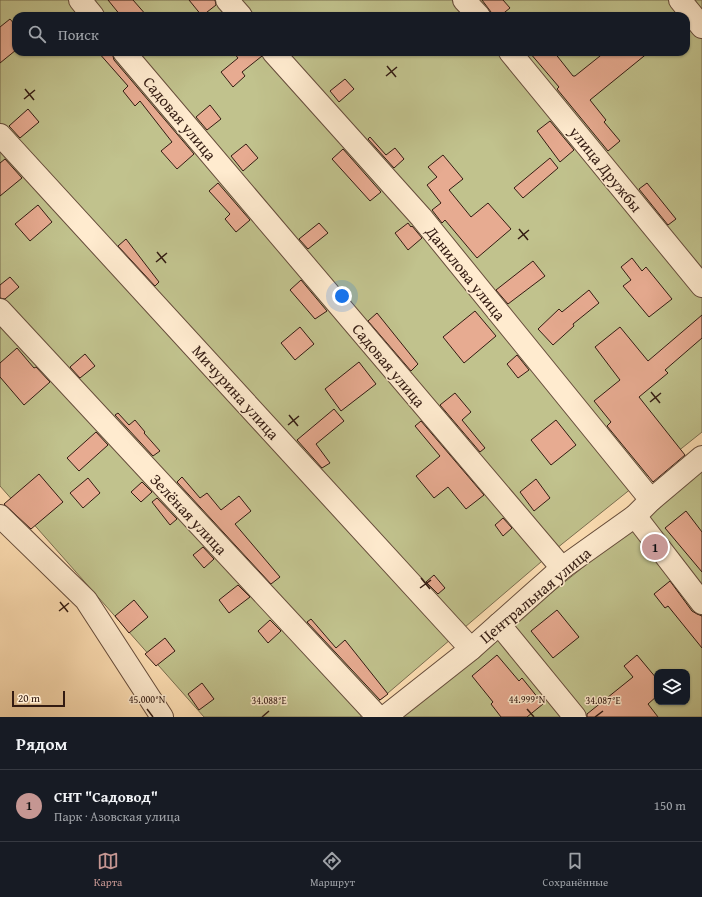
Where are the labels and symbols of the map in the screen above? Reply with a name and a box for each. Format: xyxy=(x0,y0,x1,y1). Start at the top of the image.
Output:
street label: Садовая улица xyxy=(138,71,223,166)
street label: улица Дружбы xyxy=(563,120,648,217)
street label: Данилова улица xyxy=(420,220,512,326)
your location xyxy=(332,286,352,306)
street label: Садовая улица xyxy=(347,318,432,413)
street label: Мичурина улица xyxy=(187,339,286,445)
street label: Зелёная улица xyxy=(145,468,233,560)
pin: 1 xyxy=(642,532,668,562)
street label: Центральная улица xyxy=(474,541,596,649)
scale bar xyxy=(12,689,65,708)
text: 45.000°N xyxy=(129,692,166,707)
text: 44.999°N xyxy=(509,692,546,707)
text: 34.088°E xyxy=(251,693,287,708)
text: 34.087°E xyxy=(585,693,621,708)

